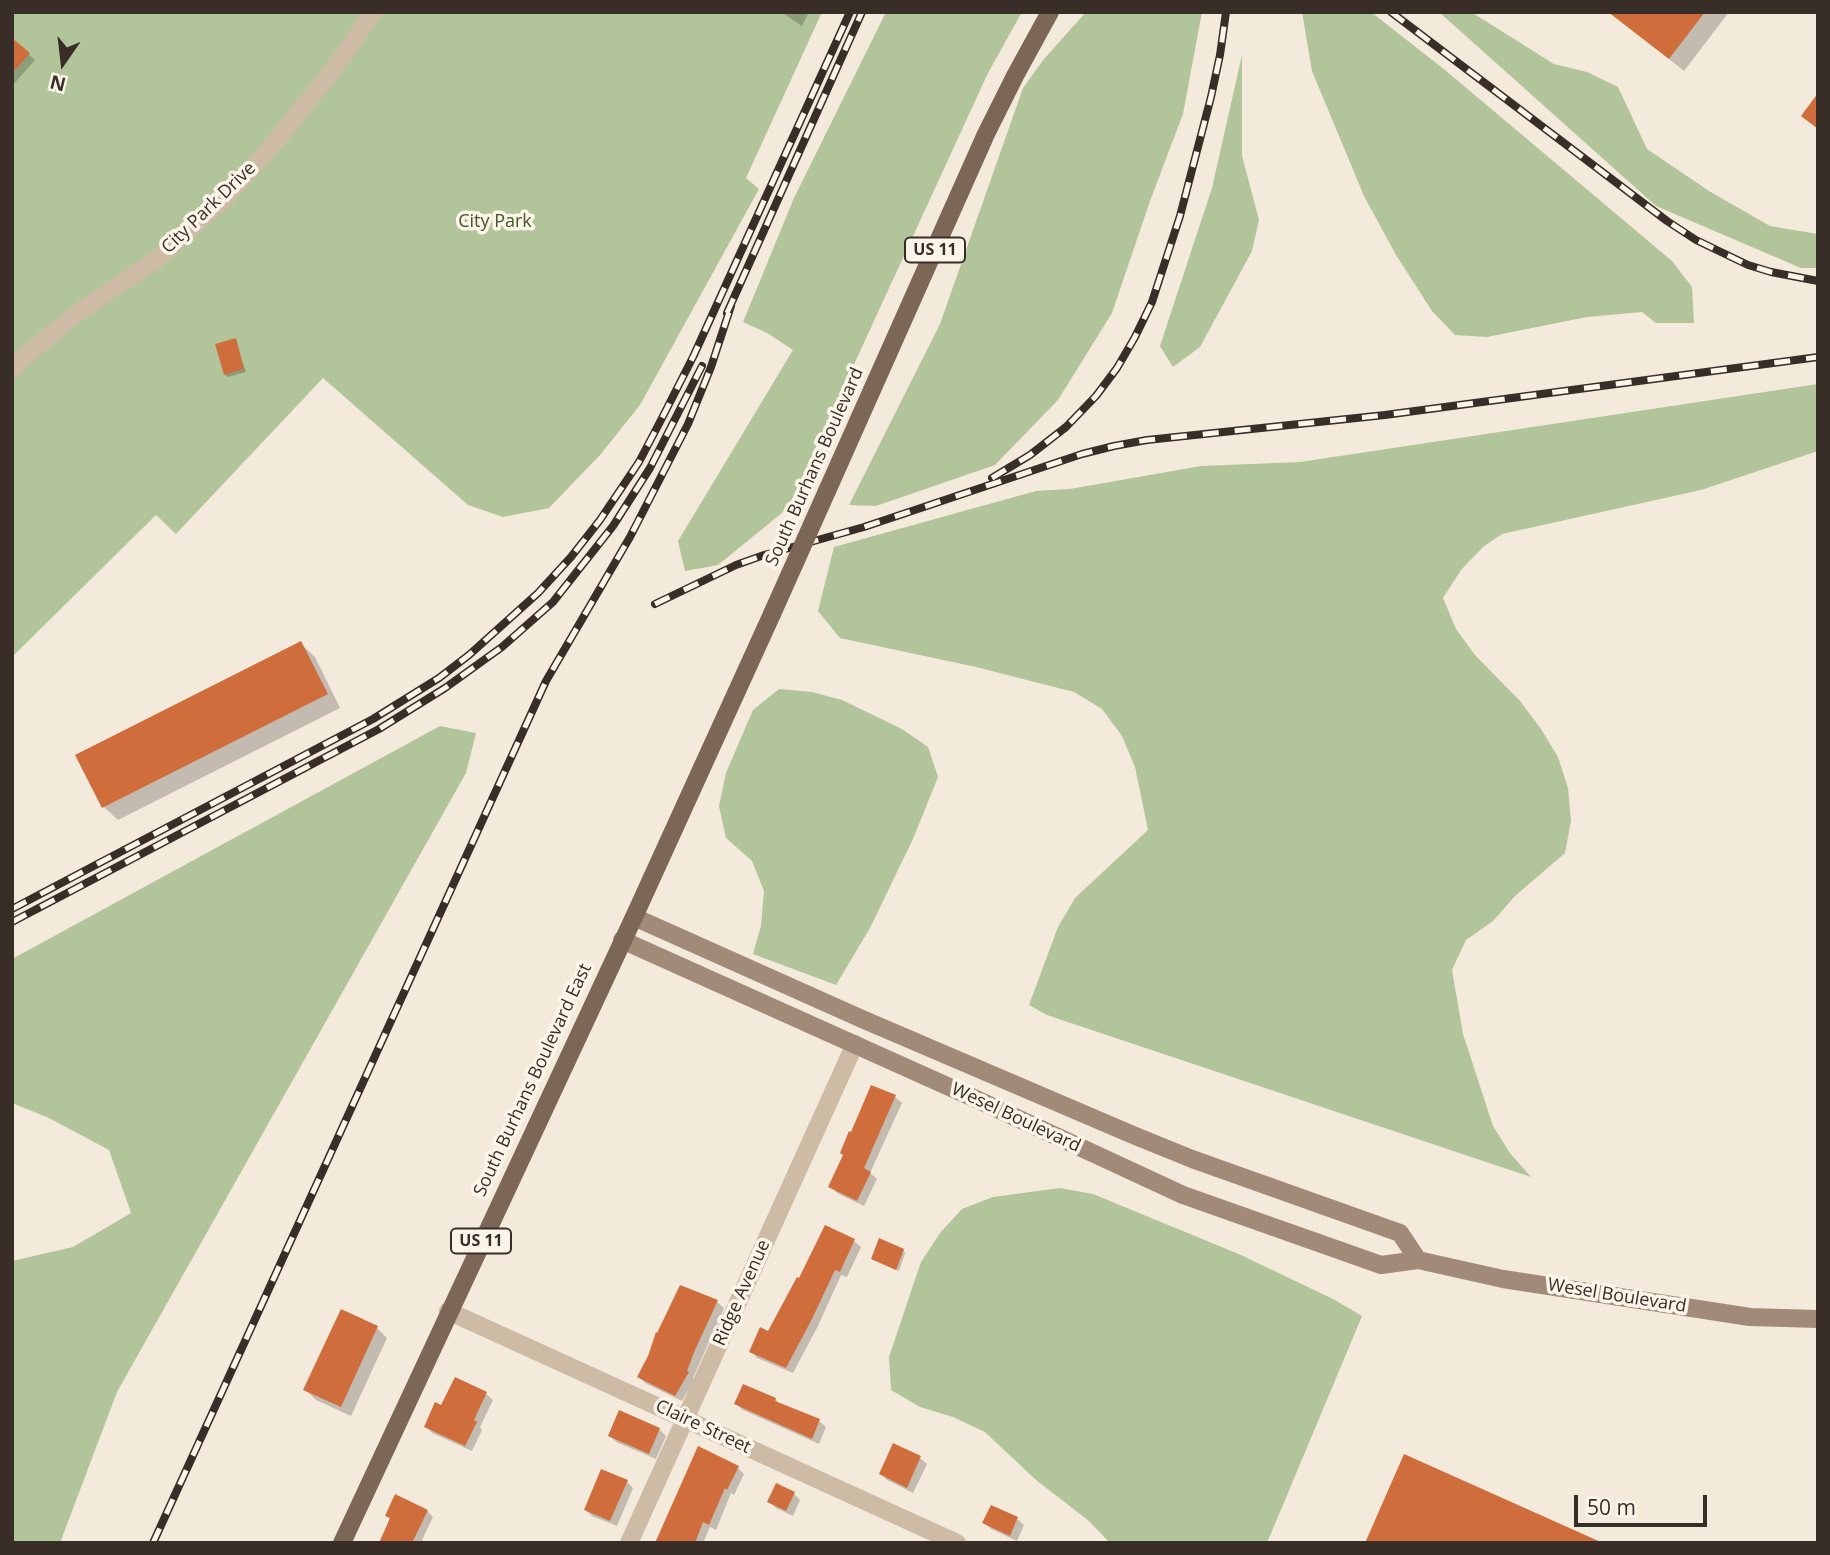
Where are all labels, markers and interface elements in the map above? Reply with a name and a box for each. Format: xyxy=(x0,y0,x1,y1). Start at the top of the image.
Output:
north arrow xyxy=(28,28,98,98)
text: N xyxy=(47,69,69,98)
street label: City Park Drive xyxy=(157,158,261,258)
park label: City Park xyxy=(458,211,532,233)
road number: US 11 xyxy=(905,238,965,262)
street label: South Burhans Boulevard xyxy=(761,365,869,569)
street label: South Burhans Boulevard East xyxy=(469,960,597,1200)
street label: Wesel Boulevard xyxy=(948,1079,1084,1157)
road number: US 11 xyxy=(451,1228,511,1254)
street label: Ridge Avenue xyxy=(709,1237,775,1349)
street label: Wesel Boulevard xyxy=(1546,1274,1688,1318)
street label: Claire Street xyxy=(652,1395,754,1459)
scale bar xyxy=(1578,1482,1711,1526)
text: 50 m xyxy=(1587,1493,1636,1521)

